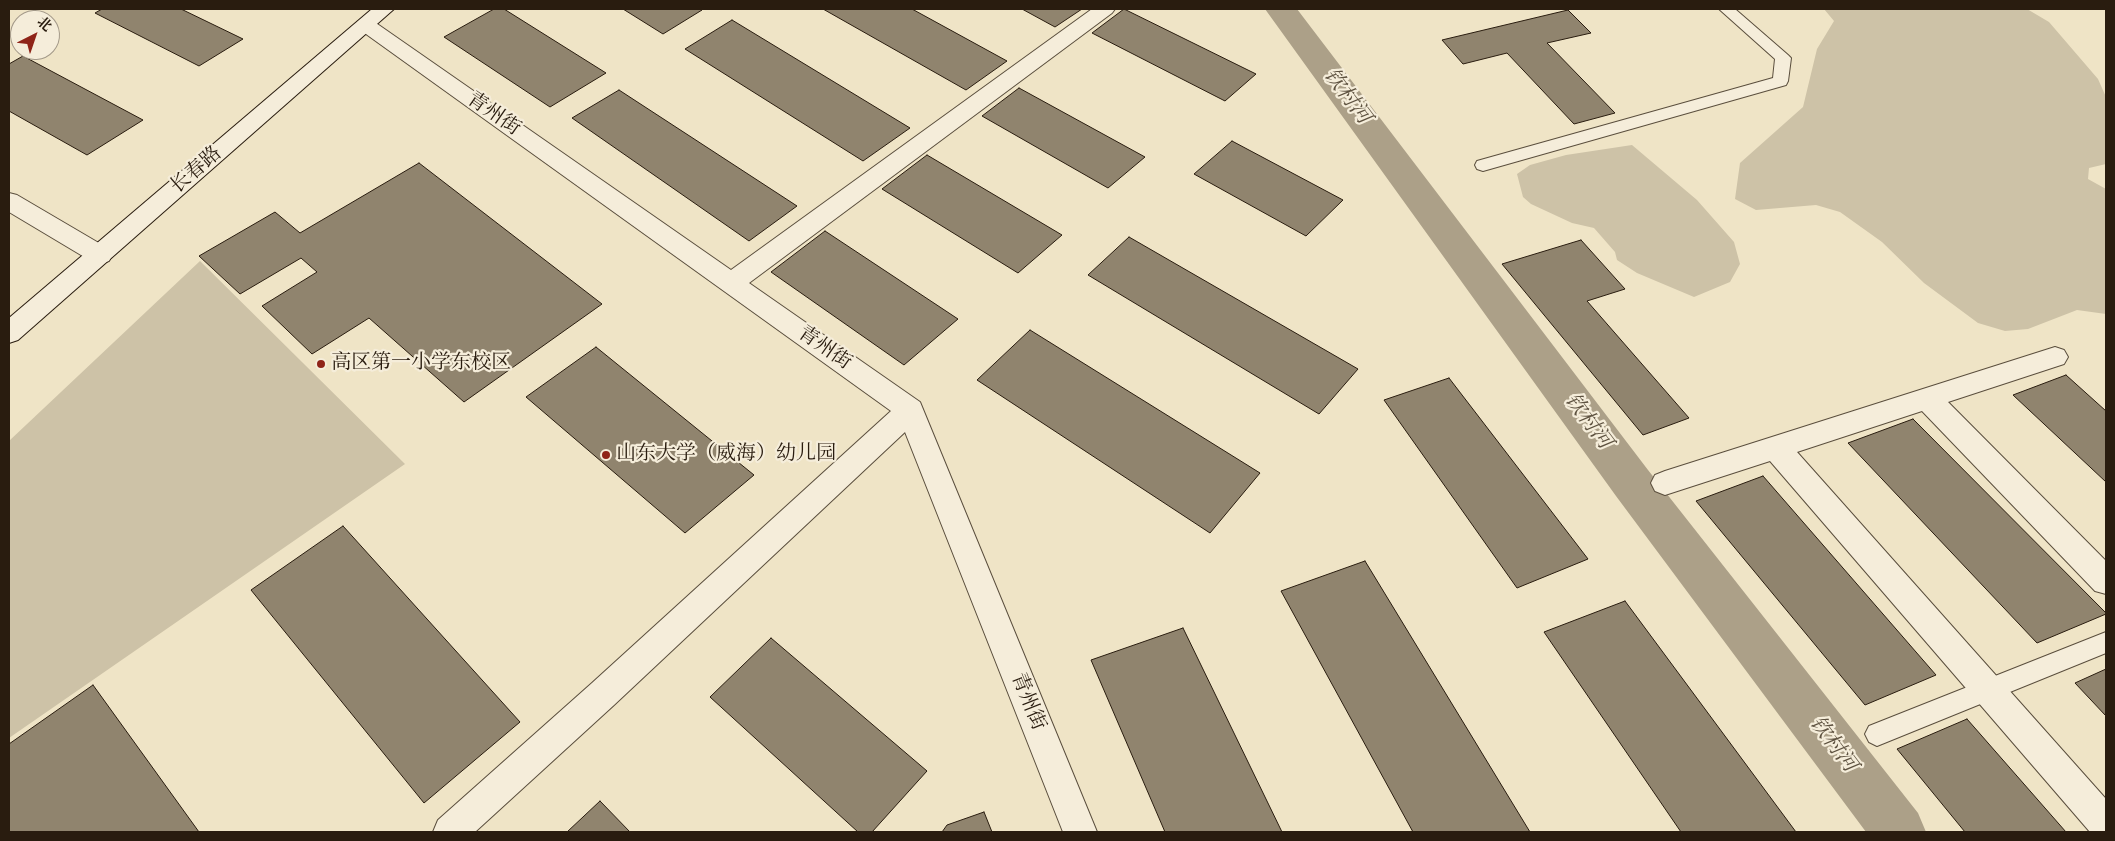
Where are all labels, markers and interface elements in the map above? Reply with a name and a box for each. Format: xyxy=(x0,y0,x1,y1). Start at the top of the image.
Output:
north arrow xyxy=(10,10,60,60)
text: 北 xyxy=(33,13,55,36)
water label: 钦村河 xyxy=(1317,64,1375,130)
street label: 青州街 xyxy=(462,88,524,142)
street label: 长春路 xyxy=(166,142,228,200)
street label: 青州街 xyxy=(793,322,855,376)
place label: 高区第一小学东校区 xyxy=(331,352,511,376)
marker: 高区第一小学东校区 xyxy=(315,358,327,370)
water label: 钦村河 xyxy=(1558,389,1616,455)
place label: 山东大学（威海）幼儿园 xyxy=(616,443,836,467)
marker: 山东大学（威海）幼儿园 xyxy=(600,449,612,461)
street label: 青州街 xyxy=(1005,670,1049,734)
water label: 钦村河 xyxy=(1803,712,1861,778)

